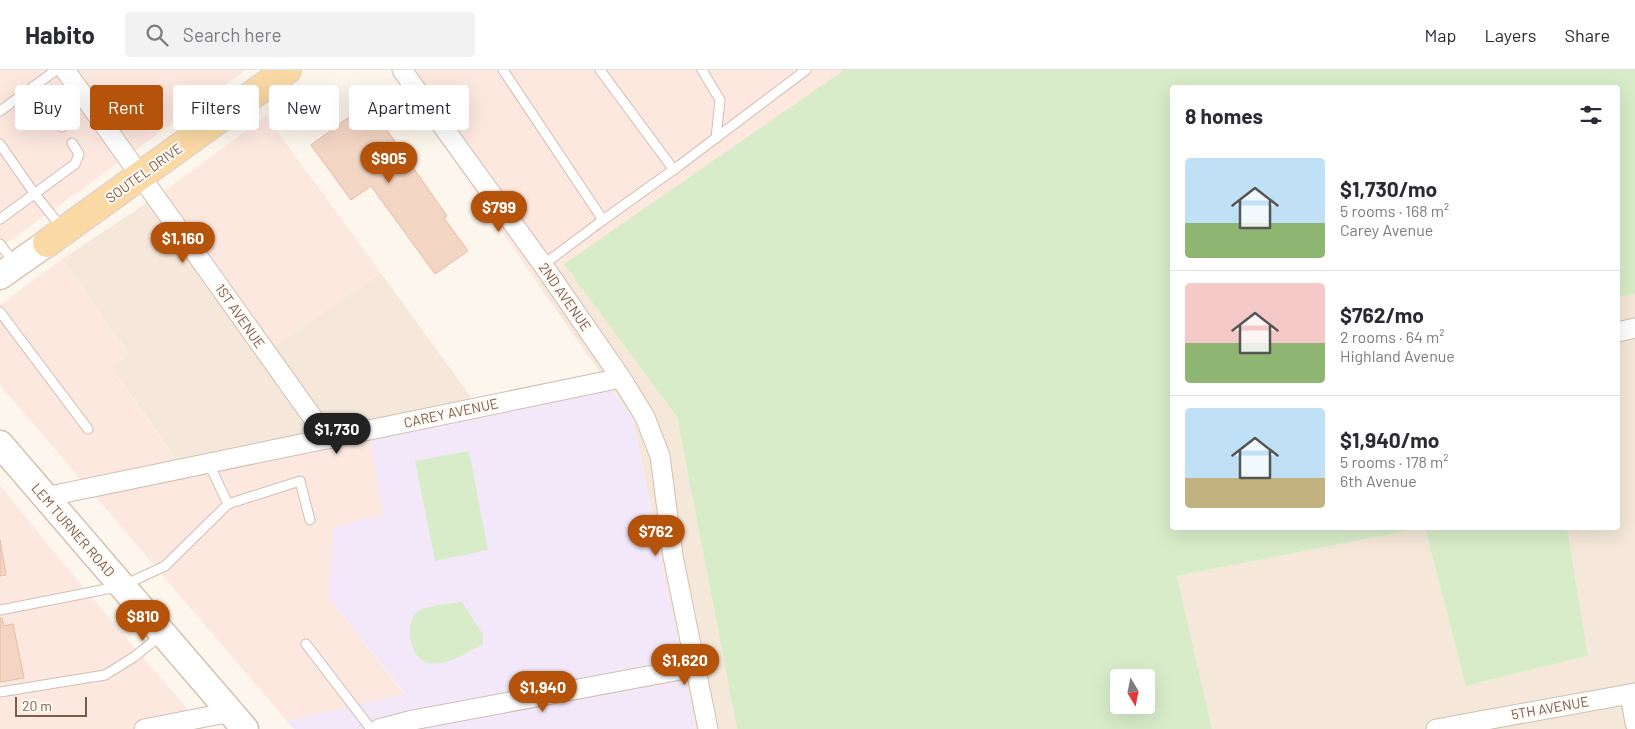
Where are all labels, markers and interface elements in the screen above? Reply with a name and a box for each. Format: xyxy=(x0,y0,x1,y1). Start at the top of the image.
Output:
search box xyxy=(125,12,475,57)
text: Habito xyxy=(25,20,95,49)
icon: search xyxy=(143,21,171,49)
text: Search here xyxy=(183,23,282,46)
text: Map xyxy=(1424,24,1456,46)
text: Layers xyxy=(1484,24,1537,46)
text: Share xyxy=(1565,24,1610,46)
chip: Buy xyxy=(15,85,80,130)
chip: Rent xyxy=(90,85,163,130)
chip: Filters xyxy=(173,85,259,130)
chip: New xyxy=(269,85,339,130)
chip: Apartment xyxy=(349,85,469,130)
icon: filters xyxy=(1577,101,1605,129)
text: 8 homes xyxy=(1185,103,1263,128)
street label: SOUTEL DRIVE xyxy=(102,139,185,206)
pin: $905 xyxy=(359,142,419,184)
text: $905 xyxy=(371,148,407,167)
text: $1,730/mo xyxy=(1340,176,1437,201)
icon: home xyxy=(1225,178,1285,238)
pin: $799 xyxy=(469,190,529,233)
text: $799 xyxy=(482,197,516,216)
text: 5 rooms · 168 m² xyxy=(1340,201,1449,220)
text: Carey Avenue xyxy=(1340,220,1433,239)
pin: $1,160 xyxy=(142,222,224,264)
text: $1,160 xyxy=(162,228,204,247)
street label: 2ND AVENUE xyxy=(536,259,595,334)
street label: 1ST AVENUE xyxy=(212,280,269,351)
text: $762/mo xyxy=(1340,302,1424,327)
icon: home xyxy=(1225,303,1285,363)
text: 2 rooms · 64 m² xyxy=(1340,327,1444,346)
text: Highland Avenue xyxy=(1340,346,1455,365)
street label: CAREY AVENUE xyxy=(402,394,500,431)
pin: $1,730 xyxy=(296,412,378,455)
text: $1,730 xyxy=(315,419,359,438)
text: $1,940/mo xyxy=(1340,427,1439,452)
icon: home xyxy=(1225,428,1285,488)
text: 5 rooms · 178 m² xyxy=(1340,452,1448,471)
text: 6th Avenue xyxy=(1340,471,1417,490)
street label: LEM TURNER ROAD xyxy=(28,479,119,580)
pin: $762 xyxy=(626,514,686,557)
text: $762 xyxy=(639,521,673,540)
pin: $810 xyxy=(113,600,173,642)
text: $810 xyxy=(127,606,159,625)
pin: $1,620 xyxy=(644,644,726,686)
text: $1,620 xyxy=(662,650,708,669)
north arrow xyxy=(1110,669,1155,714)
map controls xyxy=(1110,669,1155,714)
pin: $1,940 xyxy=(502,670,584,713)
text: $1,940 xyxy=(520,677,566,696)
street label: 5TH AVENUE xyxy=(1510,692,1590,723)
scale bar xyxy=(15,694,88,717)
text: 20 m xyxy=(22,697,52,714)

